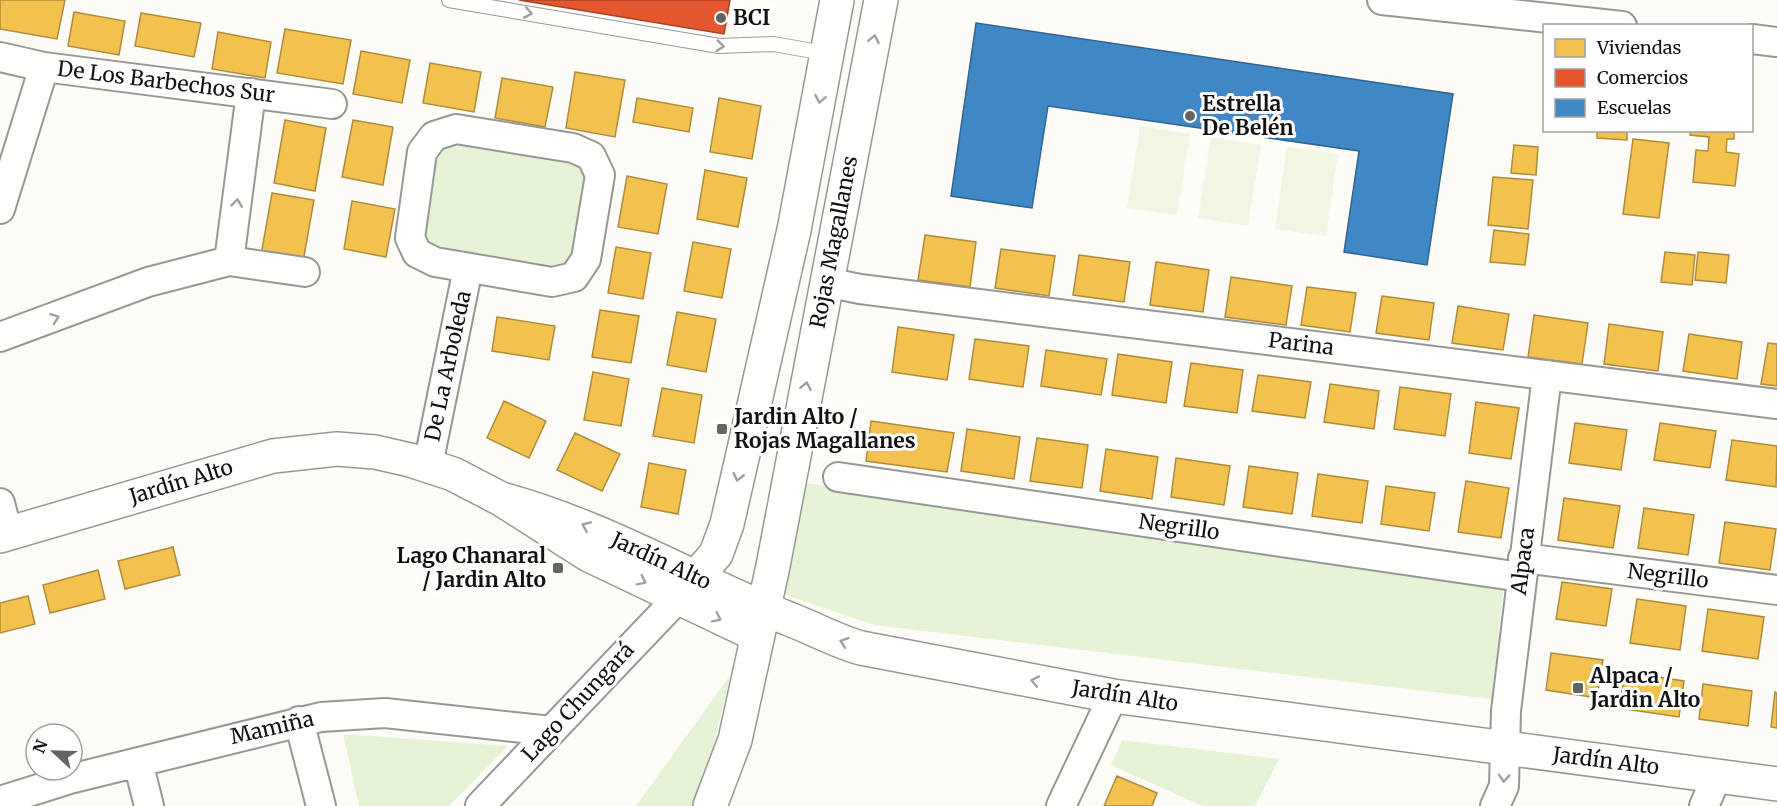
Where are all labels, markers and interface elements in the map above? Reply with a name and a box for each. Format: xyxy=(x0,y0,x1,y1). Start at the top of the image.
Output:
place label: BCI xyxy=(733,4,771,31)
one-way arrow xyxy=(523,7,532,19)
marker: BCI xyxy=(714,11,728,25)
legend xyxy=(1543,24,1753,132)
one-way arrow xyxy=(867,35,880,45)
text: Viviendas xyxy=(1596,36,1682,59)
one-way arrow xyxy=(715,39,725,51)
street label: De Los Barbechos Sur xyxy=(56,55,276,108)
text: Comercios xyxy=(1597,66,1688,89)
place label: Estrella De Belén xyxy=(1202,90,1293,141)
one-way arrow xyxy=(814,94,827,104)
text: Escuelas xyxy=(1597,96,1671,119)
marker: Estrella De Belén xyxy=(1183,109,1197,123)
street label: Rojas Magallanes xyxy=(804,153,863,330)
one-way arrow xyxy=(230,198,242,207)
street label: De La Arboleda xyxy=(418,288,477,444)
one-way arrow xyxy=(49,313,60,325)
street label: Parina xyxy=(1267,326,1335,361)
one-way arrow xyxy=(799,381,812,391)
place label: Jardin Alto / Rojas Magallanes xyxy=(733,403,916,454)
marker: Jardin Alto / Rojas Magallanes xyxy=(715,422,729,436)
street label: Jardín Alto xyxy=(125,453,236,510)
one-way arrow xyxy=(732,472,745,482)
street label: Negrillo xyxy=(1137,507,1221,546)
one-way arrow xyxy=(582,521,593,533)
street label: Jardín Alto xyxy=(606,525,715,595)
street label: Alpaca xyxy=(1505,526,1540,597)
place label: Lago Chanaral / Jardin Alto xyxy=(396,542,546,593)
street label: Negrillo xyxy=(1626,557,1710,594)
marker: Lago Chanaral / Jardin Alto xyxy=(551,561,565,575)
one-way arrow xyxy=(635,574,646,586)
one-way arrow xyxy=(710,610,721,622)
street label: Lago Chungará xyxy=(516,637,640,767)
one-way arrow xyxy=(839,637,850,650)
place label: Alpaca / Jardin Alto xyxy=(1589,662,1700,713)
street label: Jardín Alto xyxy=(1069,674,1180,717)
one-way arrow xyxy=(1030,675,1040,688)
marker: Alpaca / Jardin Alto xyxy=(1571,681,1585,695)
street label: Mamiña xyxy=(228,705,316,750)
north arrow xyxy=(24,722,84,782)
text: N xyxy=(28,736,52,756)
street label: Jardín Alto xyxy=(1550,740,1661,780)
one-way arrow xyxy=(1497,773,1510,782)

